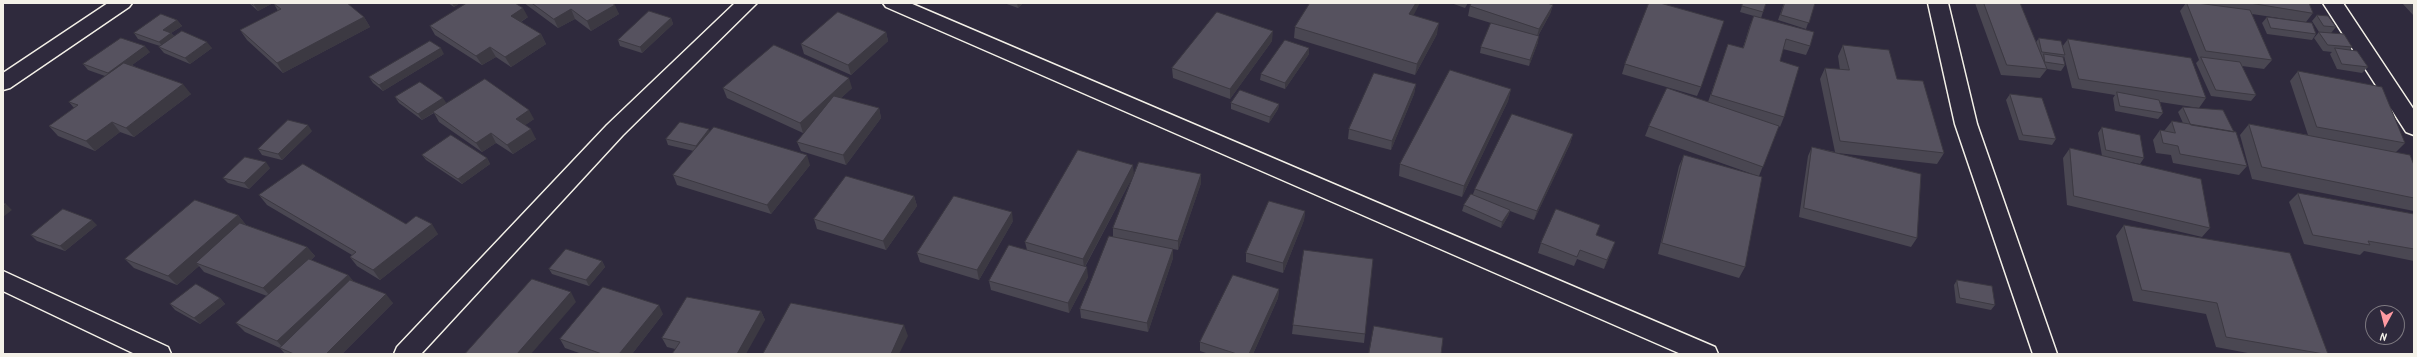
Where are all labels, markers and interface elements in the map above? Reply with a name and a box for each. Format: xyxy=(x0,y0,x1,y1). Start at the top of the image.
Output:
north arrow xyxy=(2365,305,2405,345)
text: N xyxy=(2379,327,2388,345)

